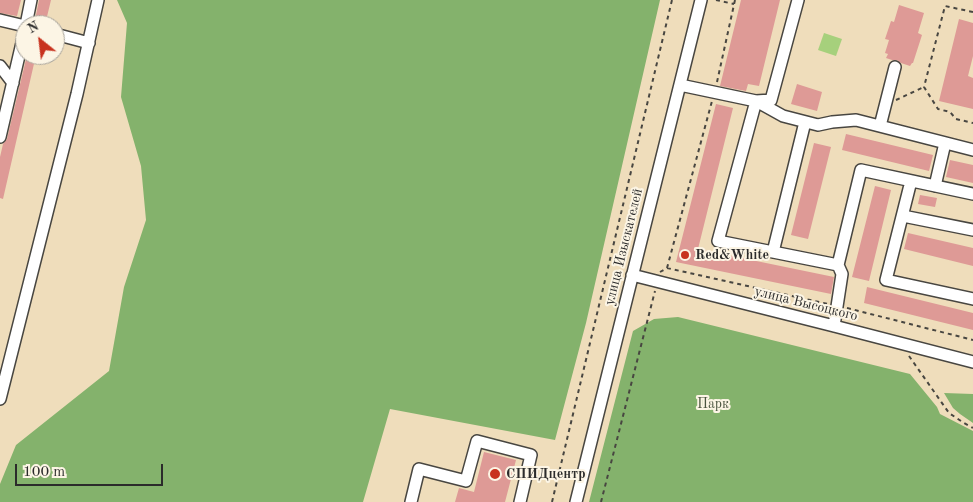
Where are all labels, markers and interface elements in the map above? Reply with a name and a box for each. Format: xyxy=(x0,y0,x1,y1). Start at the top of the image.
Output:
north arrow xyxy=(15,15,65,65)
text: N xyxy=(25,19,41,36)
street label: улица Изыскателей xyxy=(601,187,647,307)
place label: Red&White xyxy=(695,247,769,263)
marker: Red&White xyxy=(679,249,691,261)
street label: улица Высоцкого xyxy=(753,283,859,325)
park label: Парк xyxy=(697,396,729,412)
scale bar xyxy=(18,454,165,486)
text: 100 m xyxy=(23,465,65,480)
place label: СПИДцентр xyxy=(506,466,586,482)
marker: СПИДцентр xyxy=(488,467,502,481)

